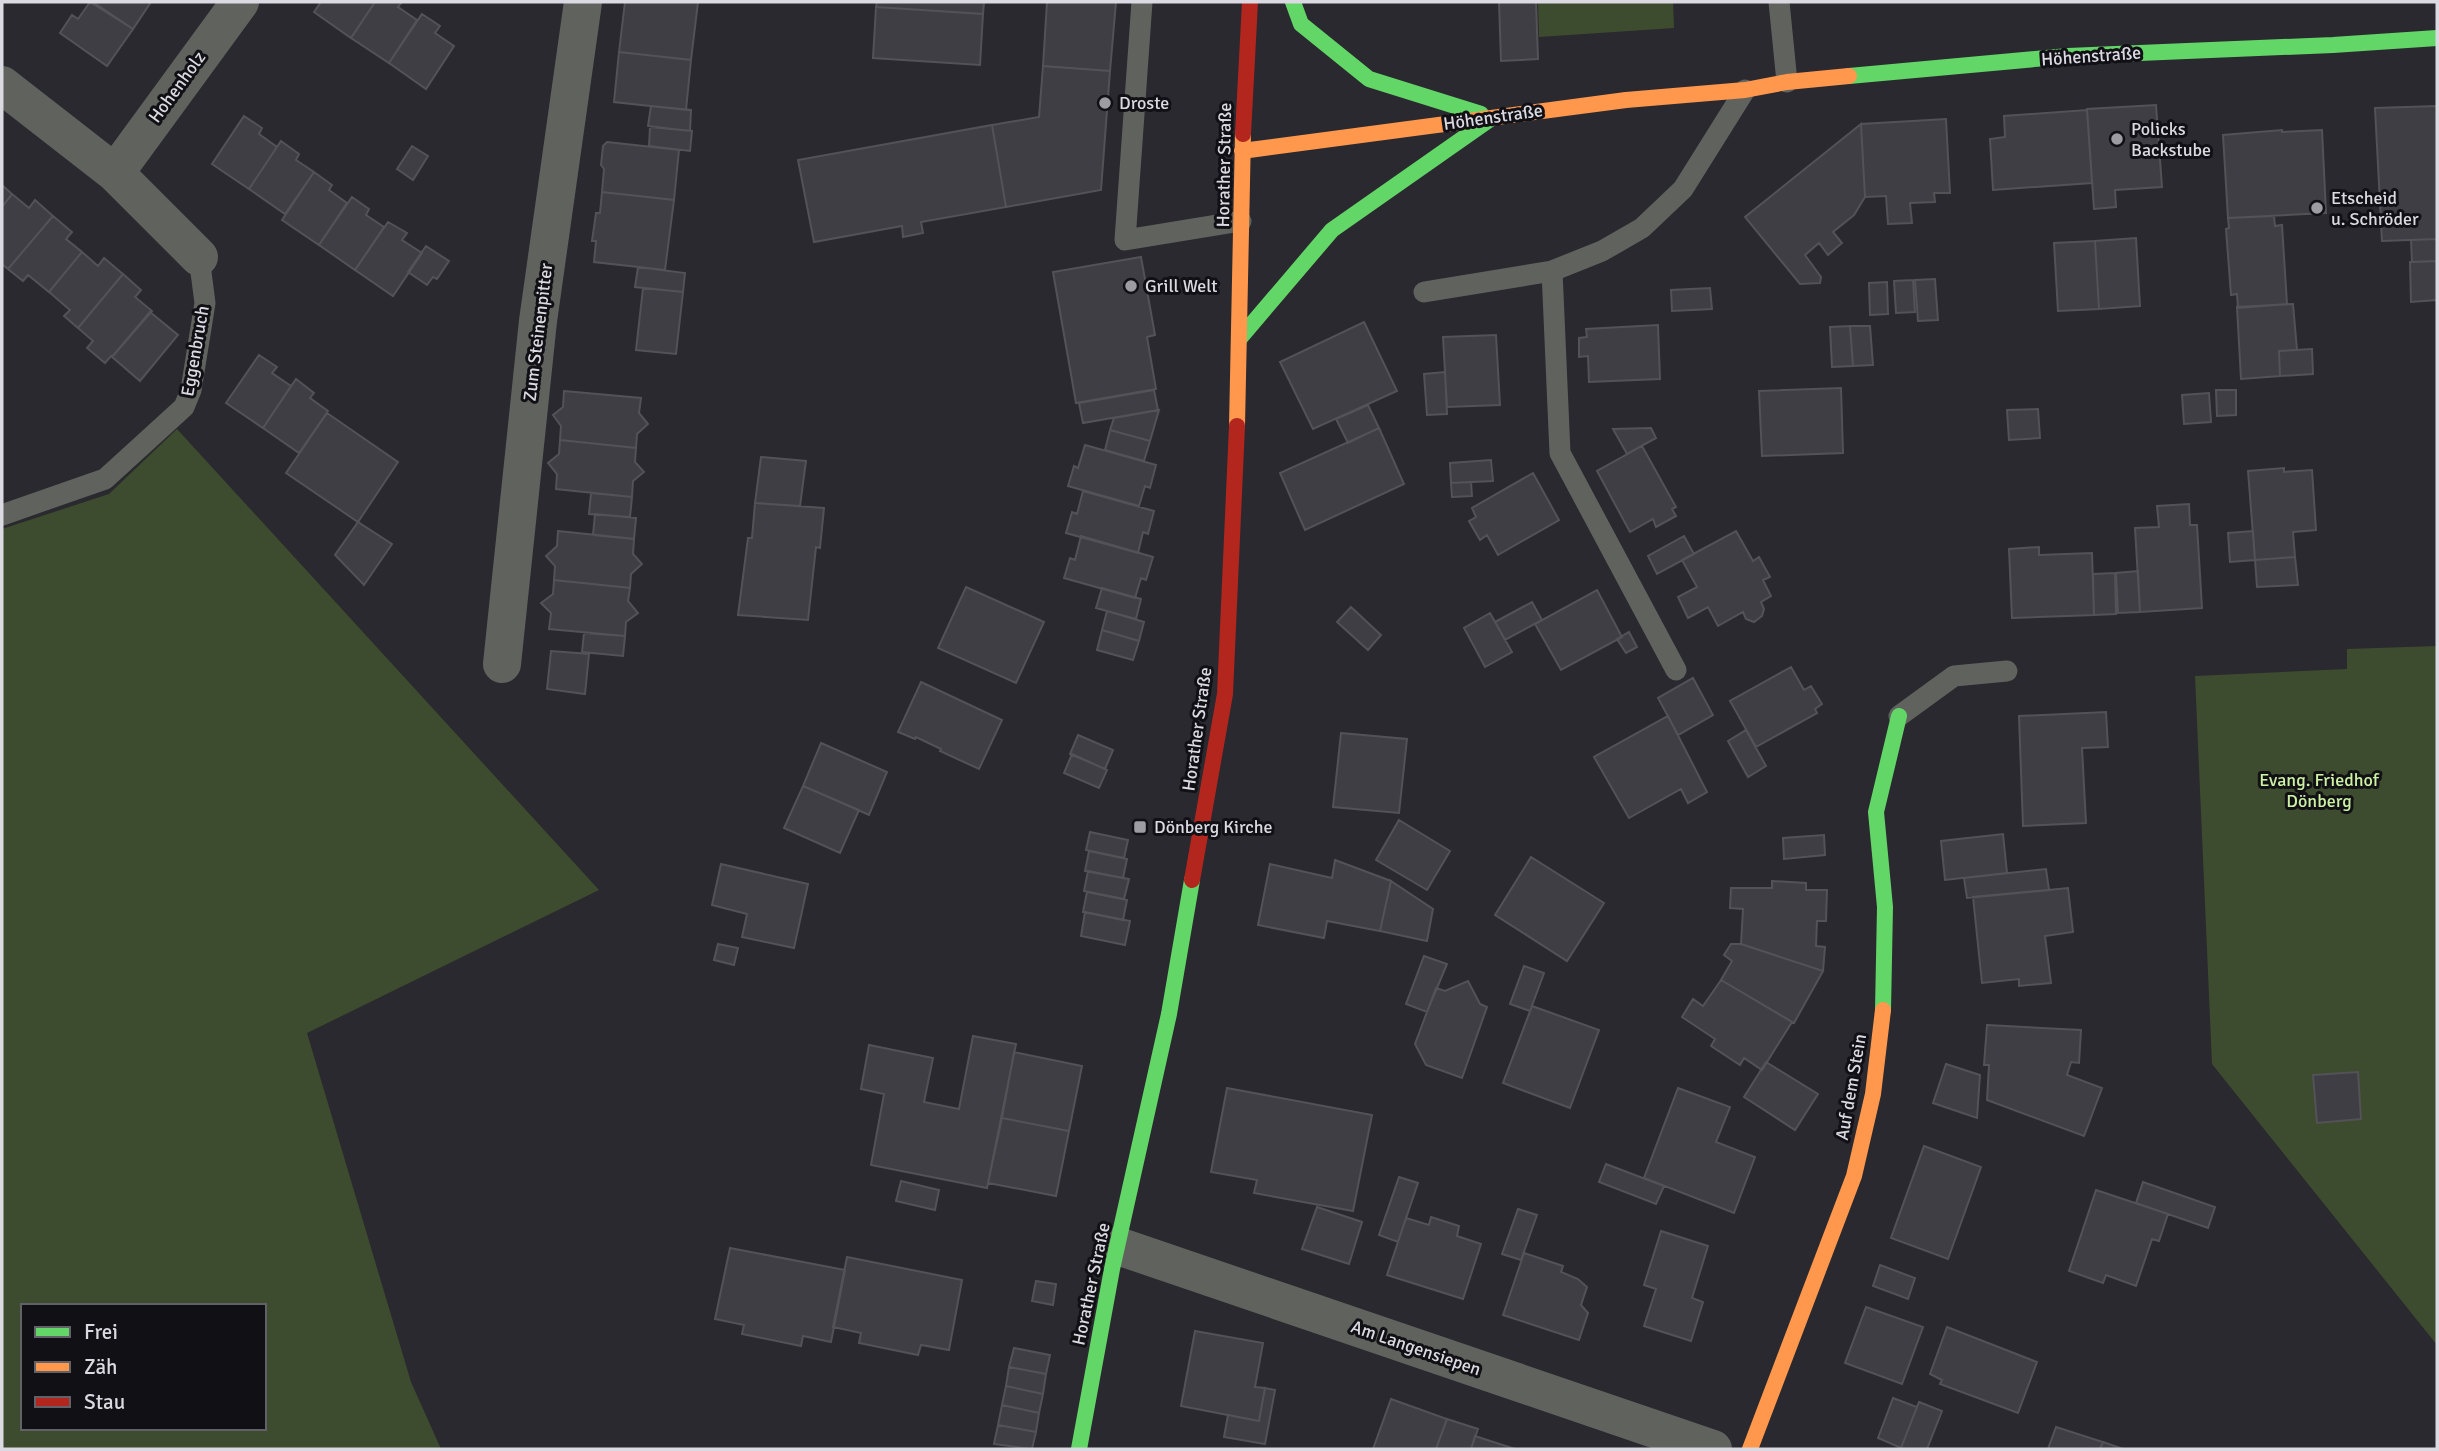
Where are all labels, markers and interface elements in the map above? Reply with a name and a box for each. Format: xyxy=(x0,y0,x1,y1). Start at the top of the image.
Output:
street label: Höhenstraße xyxy=(2040,42,2142,70)
street label: Hohenholz xyxy=(144,47,210,127)
place label: Droste xyxy=(1119,92,1169,114)
marker: Droste xyxy=(1097,95,1113,111)
street label: Höhenstraße xyxy=(1442,99,1544,135)
street label: Horather Straße xyxy=(1212,102,1236,228)
place label: Policks Backstube xyxy=(2131,118,2211,161)
marker: Policks Backstube xyxy=(2109,131,2125,147)
place label: Etscheid u. Schröder xyxy=(2331,187,2419,230)
marker: Etscheid u. Schröder xyxy=(2309,200,2325,216)
street label: Zum Steinenpitter xyxy=(519,261,557,402)
place label: Grill Welt xyxy=(1145,275,1218,297)
marker: Grill Welt xyxy=(1123,278,1139,294)
street label: Eggenbruch xyxy=(176,304,214,398)
street label: Horather Straße xyxy=(1177,666,1217,792)
park label: Evang. Friedhof Dönberg xyxy=(2259,769,2380,812)
place label: Dönberg Kirche xyxy=(1154,816,1272,838)
marker: Dönberg Kirche xyxy=(1132,819,1148,835)
street label: Auf dem Stein xyxy=(1831,1032,1871,1142)
street label: Horather Straße xyxy=(1067,1221,1115,1347)
legend xyxy=(21,1304,266,1430)
street label: Am Langensiepen xyxy=(1348,1315,1484,1381)
text: Frei xyxy=(84,1319,118,1345)
text: Zäh xyxy=(84,1354,118,1380)
text: Stau xyxy=(84,1389,125,1415)

